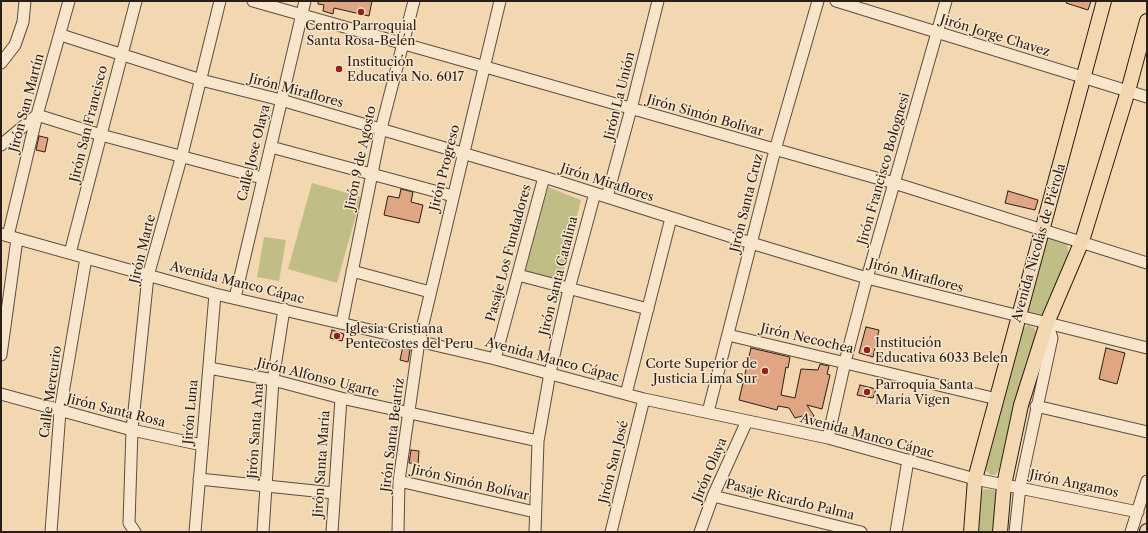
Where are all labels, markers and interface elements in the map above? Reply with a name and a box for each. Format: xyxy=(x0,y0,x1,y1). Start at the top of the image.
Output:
marker: Centro Parroquial Santa Rosa-Belén xyxy=(356,7,366,17)
street label: Jirón Jorge Chavez xyxy=(938,12,1052,60)
place label: Centro Parroquial Santa Rosa-Belén xyxy=(305,18,417,49)
street label: Jirón La Unión xyxy=(602,50,638,142)
street label: Jirón San Martín xyxy=(6,52,48,154)
place label: Institución Educativa No. 6017 xyxy=(347,54,464,85)
street label: Jirón San Francisco xyxy=(67,64,111,184)
marker: Institución Educativa No. 6017 xyxy=(334,64,344,74)
street label: Jirón Miraflores xyxy=(247,71,345,111)
street label: Jirón Francisco Bolognesi xyxy=(855,91,913,247)
street label: Jirón Simón Bolívar xyxy=(645,92,765,140)
street label: Calle Jose Olaya xyxy=(234,103,274,203)
street label: Jirón 9 de Agosto xyxy=(342,105,380,211)
street label: Jirón Progreso xyxy=(427,123,463,213)
street label: Jirón Santa Cruz xyxy=(727,152,767,254)
street label: Jirón Miraflores xyxy=(558,161,656,205)
street label: Avenida Nicolás de Piérola xyxy=(1009,162,1069,324)
street label: Pasaje Los Fundadores xyxy=(483,183,535,323)
street label: Jirón Marte xyxy=(127,213,159,285)
street label: Jirón Santa Catalina xyxy=(537,215,581,337)
street label: Jirón Miraflores xyxy=(867,256,965,296)
street label: Avenida Manco Cápac xyxy=(168,259,306,307)
place label: Iglesia Cristiana Pentecostes del Peru xyxy=(345,321,473,352)
street label: Jirón Necochea xyxy=(759,321,855,357)
marker: Iglesia Cristiana Pentecostes del Peru xyxy=(332,331,342,341)
street label: Avenida Manco Cápac xyxy=(483,335,621,385)
place label: Institución Educativa 6033 Belen xyxy=(875,335,1008,366)
street label: Calle Mercurio xyxy=(37,345,65,439)
marker: Institución Educativa 6033 Belen xyxy=(862,345,872,355)
street label: Jirón Alfonso Ugarte xyxy=(255,355,381,401)
place label: Corte Superior de Justicia Lima Sur xyxy=(646,356,757,387)
marker: Corte Superior de Justicia Lima Sur xyxy=(760,366,770,376)
street label: Jirón Santa Beatriz xyxy=(378,377,408,493)
place label: Parroquia Santa María Vigen xyxy=(875,377,973,408)
street label: Jirón Luna xyxy=(180,379,202,445)
street label: Jirón Santa Ana xyxy=(245,383,267,479)
marker: Parroquia Santa María Vigen xyxy=(862,387,872,397)
street label: Jirón Santa Rosa xyxy=(65,391,167,431)
street label: Jirón Santa María xyxy=(310,410,334,518)
street label: Avenida Manco Cápac xyxy=(798,411,936,461)
street label: Jirón San José xyxy=(596,419,632,505)
street label: Jirón Olaya xyxy=(689,436,731,504)
street label: Jirón Simón Bolívar xyxy=(409,462,531,504)
street label: Jirón Angamos xyxy=(1028,467,1120,501)
street label: Pasaje Ricardo Palma xyxy=(724,476,856,524)

